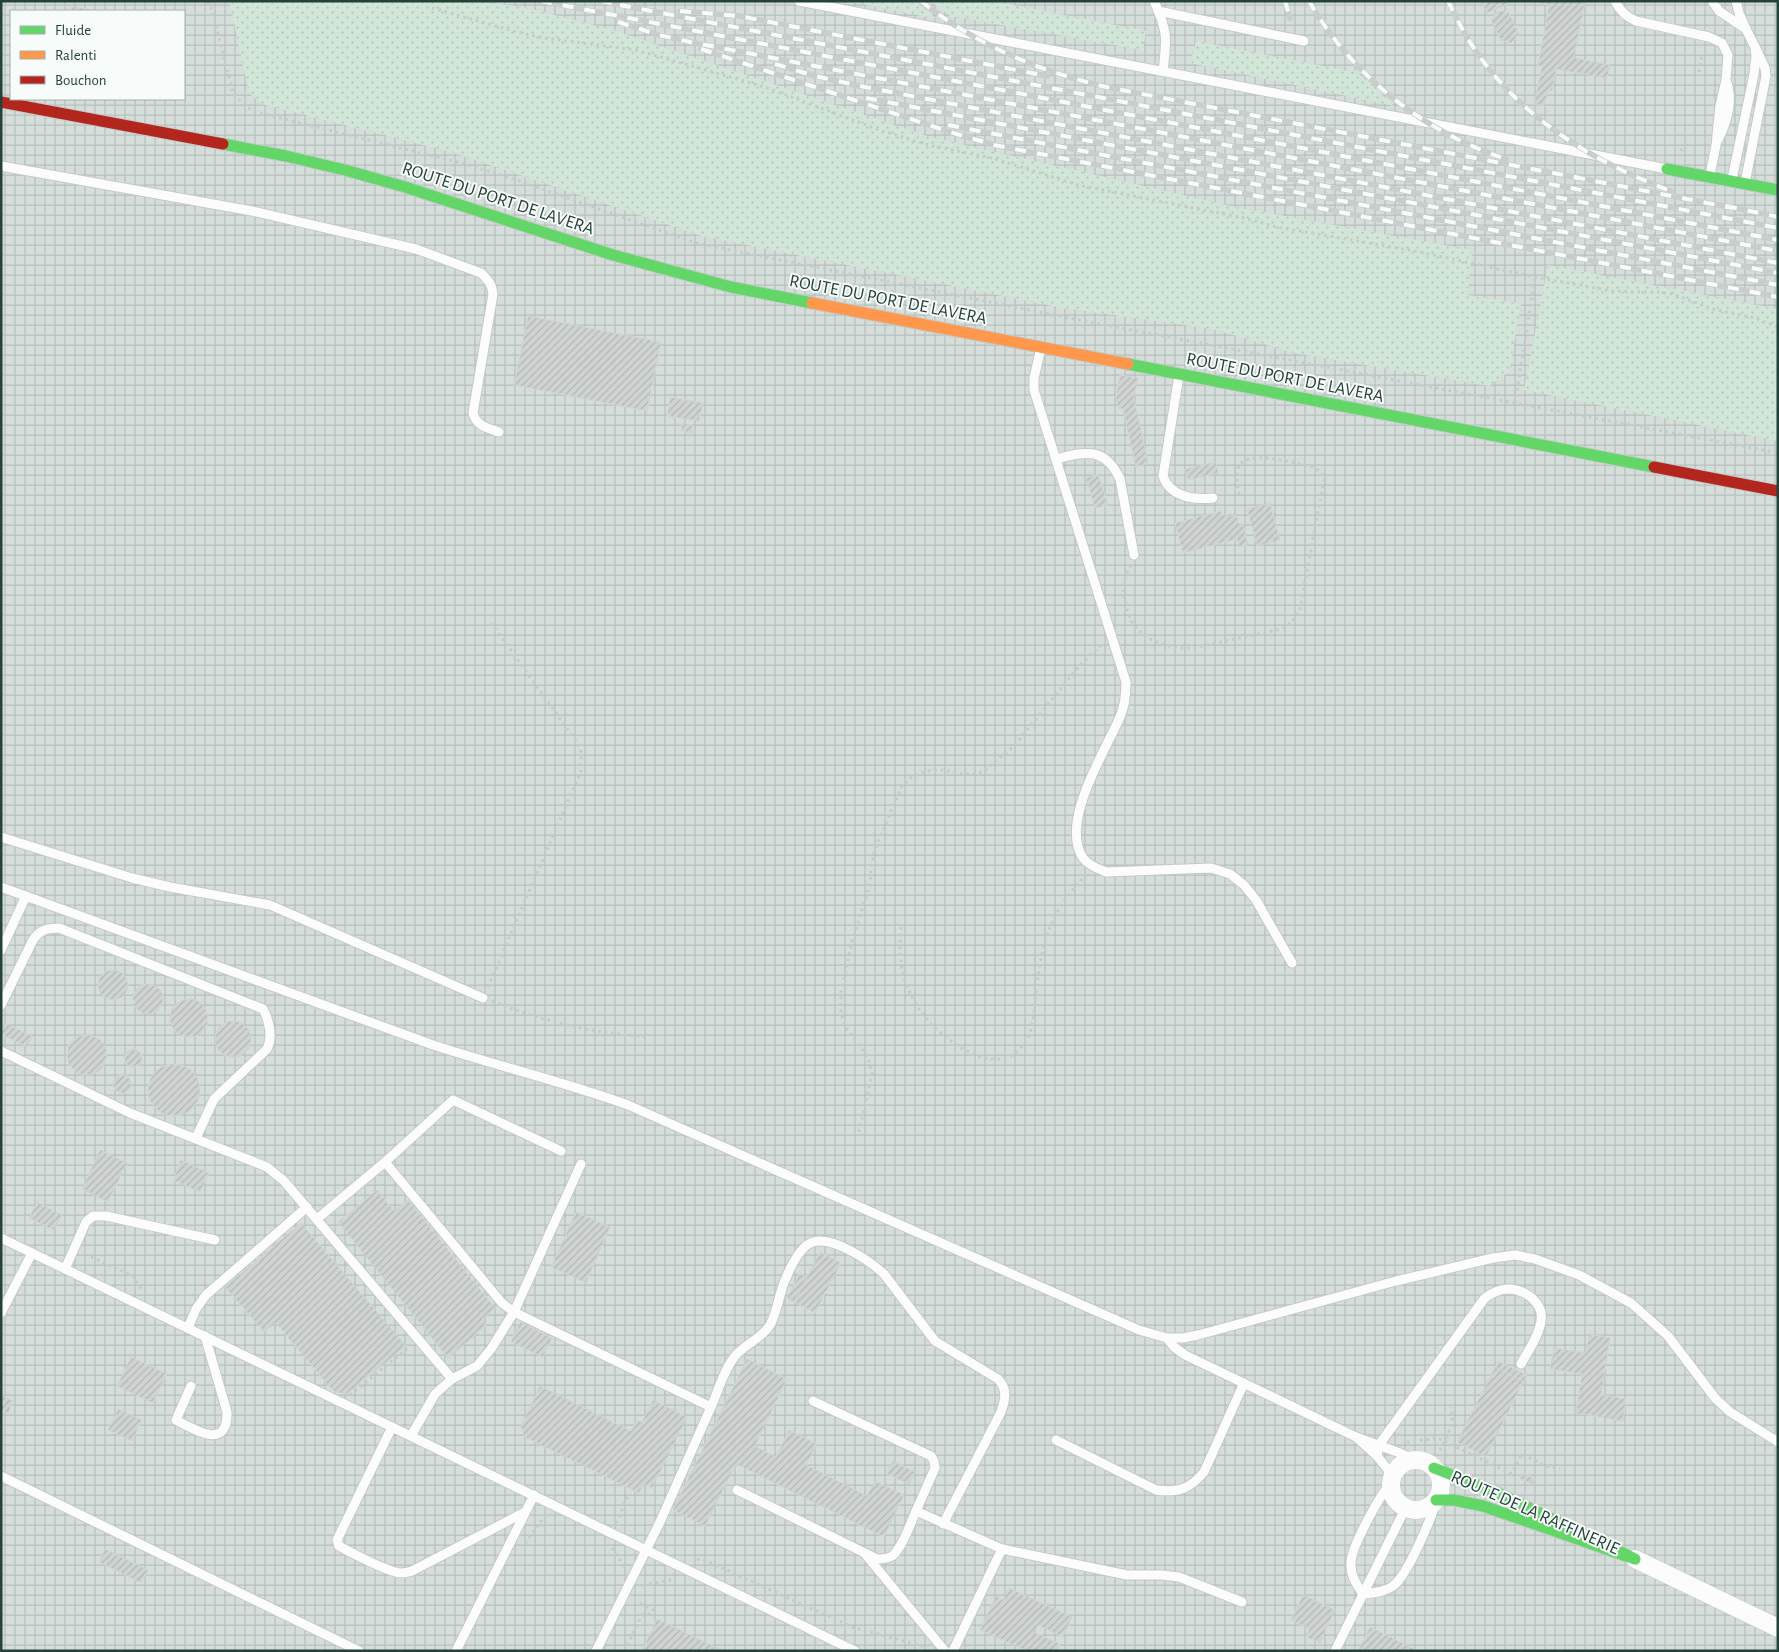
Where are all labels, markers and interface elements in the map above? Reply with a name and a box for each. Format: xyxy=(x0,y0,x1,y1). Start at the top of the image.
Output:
legend xyxy=(10,10,185,100)
text: Fluide xyxy=(55,23,91,38)
text: Ralenti xyxy=(55,48,97,63)
text: Bouchon xyxy=(55,73,106,88)
street label: ROUTE DU PORT DE LAVERA xyxy=(400,159,597,239)
street label: ROUTE DU PORT DE LAVERA xyxy=(788,272,989,328)
street label: ROUTE DU PORT DE LAVERA xyxy=(1185,350,1386,406)
street label: ROUTE DE LA RAFFINERIE xyxy=(1448,1468,1622,1558)

